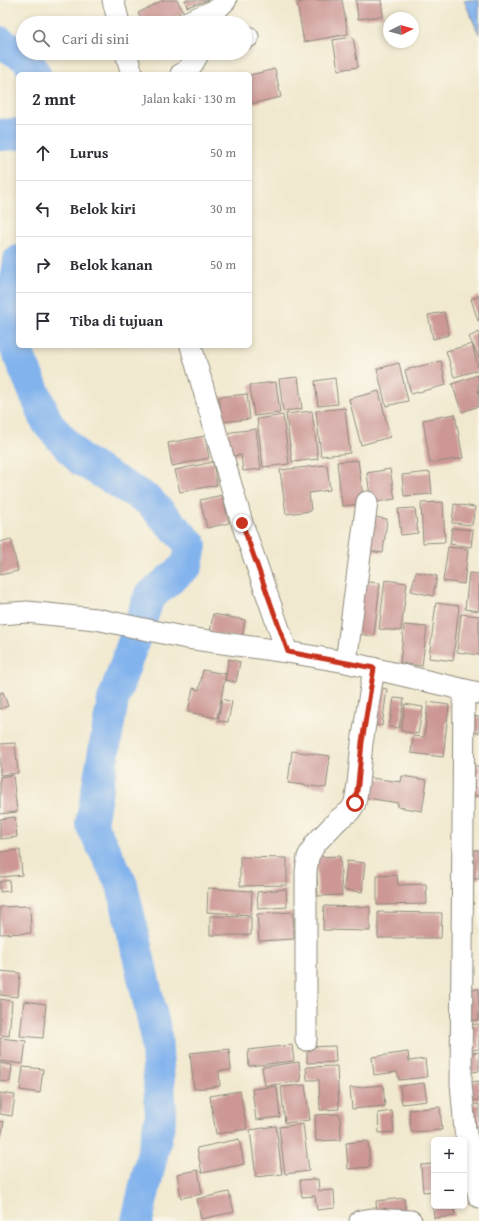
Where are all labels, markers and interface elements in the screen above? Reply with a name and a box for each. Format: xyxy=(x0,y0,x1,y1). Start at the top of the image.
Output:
north arrow xyxy=(383,12,419,48)
search box xyxy=(16,16,252,60)
icon: search xyxy=(30,27,52,49)
text: Cari di sini xyxy=(62,28,129,49)
text: 2 mnt xyxy=(32,86,76,111)
text: Jalan kaki · 130 m xyxy=(143,89,236,108)
icon: ahead xyxy=(32,142,54,164)
text: Lurus xyxy=(70,142,108,163)
text: 50 m xyxy=(210,143,236,162)
icon: left xyxy=(32,198,54,220)
text: Belok kiri xyxy=(70,198,136,219)
text: 30 m xyxy=(210,199,236,218)
icon: right xyxy=(32,254,54,276)
text: Belok kanan xyxy=(70,254,153,275)
text: 50 m xyxy=(210,255,236,274)
icon: arrive xyxy=(32,310,54,332)
text: Tiba di tujuan xyxy=(70,310,163,331)
route end xyxy=(233,514,251,532)
route start xyxy=(346,794,364,812)
map controls xyxy=(431,1137,467,1209)
button: + xyxy=(431,1137,467,1173)
button: − xyxy=(431,1173,467,1209)

